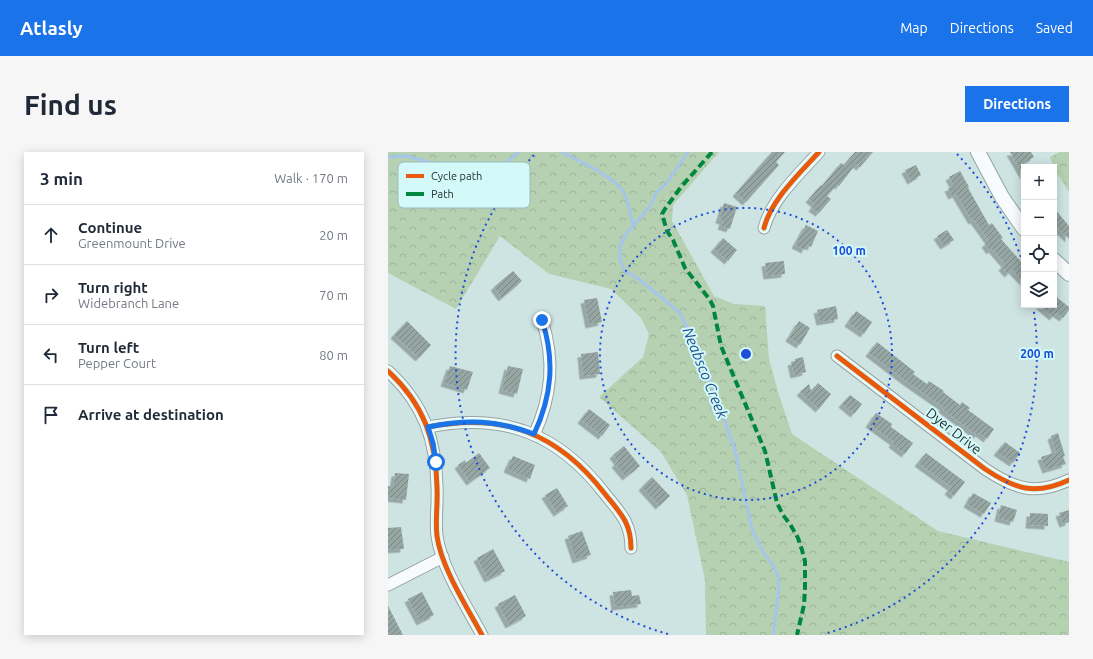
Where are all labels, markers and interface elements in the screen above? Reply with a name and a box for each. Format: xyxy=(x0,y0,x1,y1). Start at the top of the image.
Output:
text: Atlasly xyxy=(20,17,83,39)
text: Map xyxy=(900,20,928,36)
text: Directions xyxy=(950,20,1014,36)
text: Saved xyxy=(1036,20,1073,36)
button: Directions xyxy=(965,86,1069,122)
text: Find us xyxy=(24,89,117,120)
legend xyxy=(398,162,530,208)
map controls xyxy=(1021,164,1057,308)
button: + xyxy=(1021,164,1057,200)
text: 3 min xyxy=(40,169,83,188)
text: Cycle path xyxy=(431,170,482,182)
text: Walk · 170 m xyxy=(274,171,348,185)
text: Path xyxy=(431,188,454,200)
button: − xyxy=(1021,200,1057,236)
text: Continue xyxy=(78,219,142,236)
icon: ahead xyxy=(40,224,62,246)
text: 20 m xyxy=(319,228,348,242)
text: Greenmount Drive xyxy=(78,236,186,250)
button: locate xyxy=(1021,236,1057,272)
text: 100 m xyxy=(832,244,866,257)
button: layers xyxy=(1021,272,1057,308)
text: Turn right xyxy=(78,279,148,296)
icon: right xyxy=(40,284,62,306)
text: 70 m xyxy=(319,288,348,302)
text: Widebranch Lane xyxy=(78,296,179,310)
route end xyxy=(533,311,551,329)
water label: Neabsco Creek xyxy=(679,325,732,421)
text: Turn left xyxy=(78,339,139,356)
icon: left xyxy=(40,344,62,366)
centre of rings xyxy=(739,347,753,361)
text: 200 m xyxy=(1020,347,1054,360)
text: 80 m xyxy=(319,348,348,362)
text: Pepper Court xyxy=(78,356,156,370)
icon: arrive xyxy=(40,404,62,426)
street label: Dyer Drive xyxy=(923,404,985,458)
text: Arrive at destination xyxy=(78,406,224,423)
route start xyxy=(427,453,445,471)

